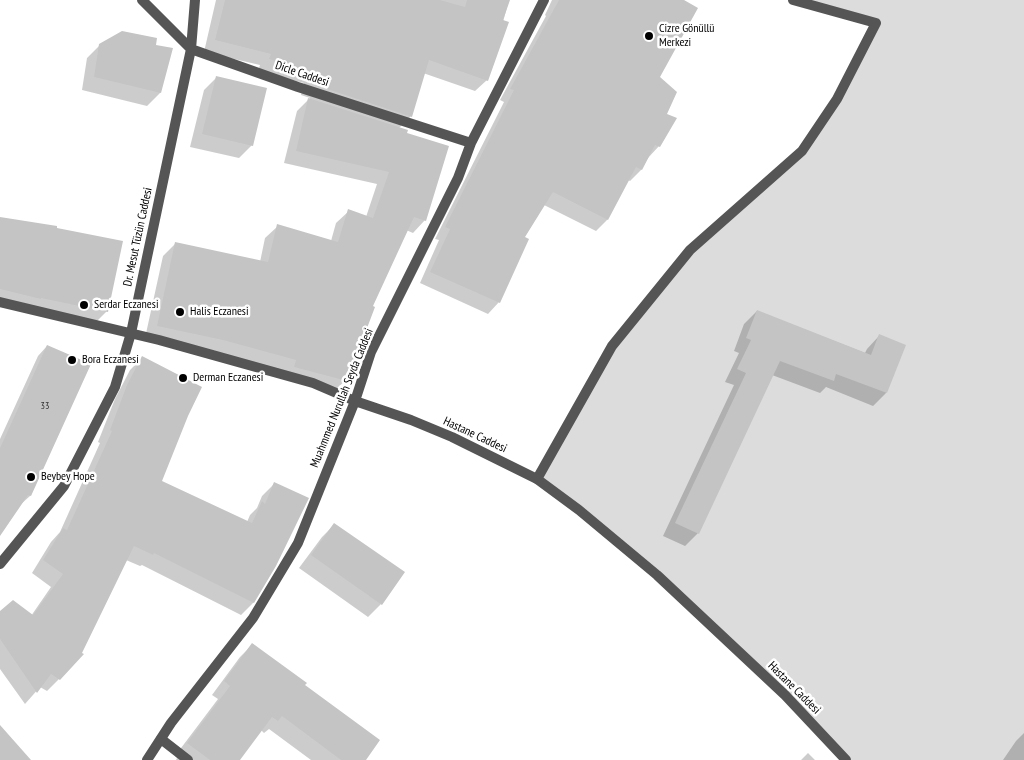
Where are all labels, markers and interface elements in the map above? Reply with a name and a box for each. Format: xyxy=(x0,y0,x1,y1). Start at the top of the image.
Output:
place label: Cizre Gönüllü Merkezi xyxy=(659,22,715,50)
marker: Cizre Gönüllü Merkezi xyxy=(643,30,655,42)
street label: Dicle Caddesi xyxy=(273,58,331,90)
street label: Dr. Mesut Tüzün Caddesi xyxy=(120,186,156,288)
place label: Serdar Eczanesi xyxy=(94,298,158,312)
marker: Serdar Eczanesi xyxy=(78,299,90,311)
place label: Halis Eczanesi xyxy=(190,305,249,319)
marker: Halis Eczanesi xyxy=(174,306,186,318)
street label: Muahmmed Nurullah Seyda Caddesi xyxy=(307,326,377,470)
place label: Bora Eczanesi xyxy=(82,353,139,367)
marker: Bora Eczanesi xyxy=(66,354,78,366)
place label: Derman Eczanesi xyxy=(193,371,263,385)
marker: Derman Eczanesi xyxy=(177,372,189,384)
house number: 33 xyxy=(41,400,49,412)
street label: Hastane Caddesi xyxy=(441,414,509,456)
place label: Beybey Hope xyxy=(41,470,95,484)
marker: Beybey Hope xyxy=(25,471,37,483)
street label: Hastane Caddesi xyxy=(765,659,823,717)

